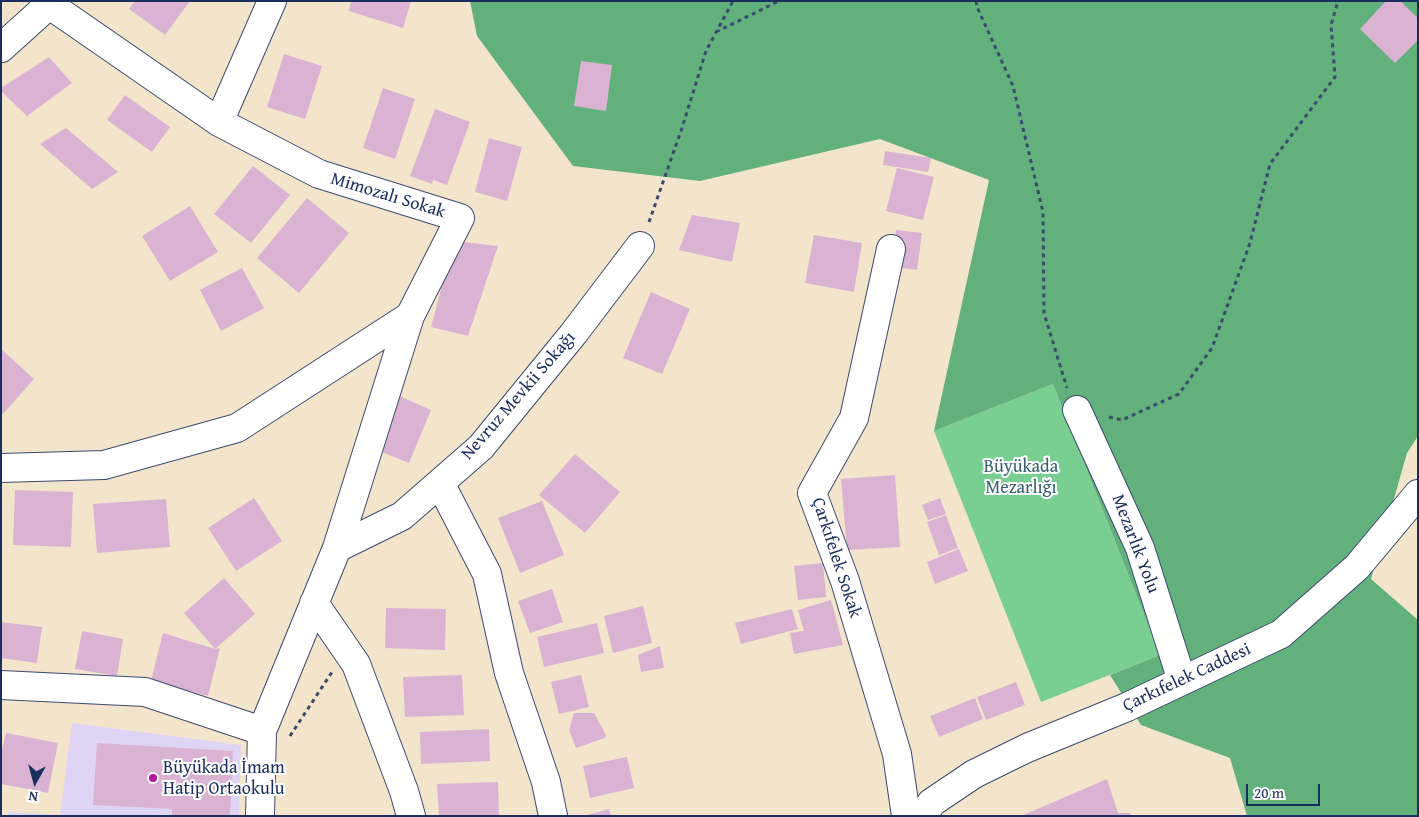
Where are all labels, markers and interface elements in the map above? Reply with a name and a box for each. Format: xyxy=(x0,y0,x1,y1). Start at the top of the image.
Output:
street label: Mimozalı Sokak xyxy=(328,168,448,224)
street label: Nevruz Mevkii Sokağı xyxy=(457,327,581,465)
park label: Büyükada Mezarlığı xyxy=(984,456,1058,498)
street label: Mezarlık Yolu xyxy=(1106,492,1164,596)
street label: Çarkıfelek Sokak xyxy=(806,495,866,621)
street label: Çarkıfelek Caddesi xyxy=(1120,639,1254,717)
north arrow xyxy=(10,757,60,807)
place label: Büyükada İmam Hatip Ortaokulu xyxy=(163,757,285,800)
marker: Büyükada İmam Hatip Ortaokulu xyxy=(147,772,159,784)
scale bar xyxy=(1249,774,1323,806)
text: 20 m xyxy=(1254,782,1284,803)
text: N xyxy=(27,786,39,807)

